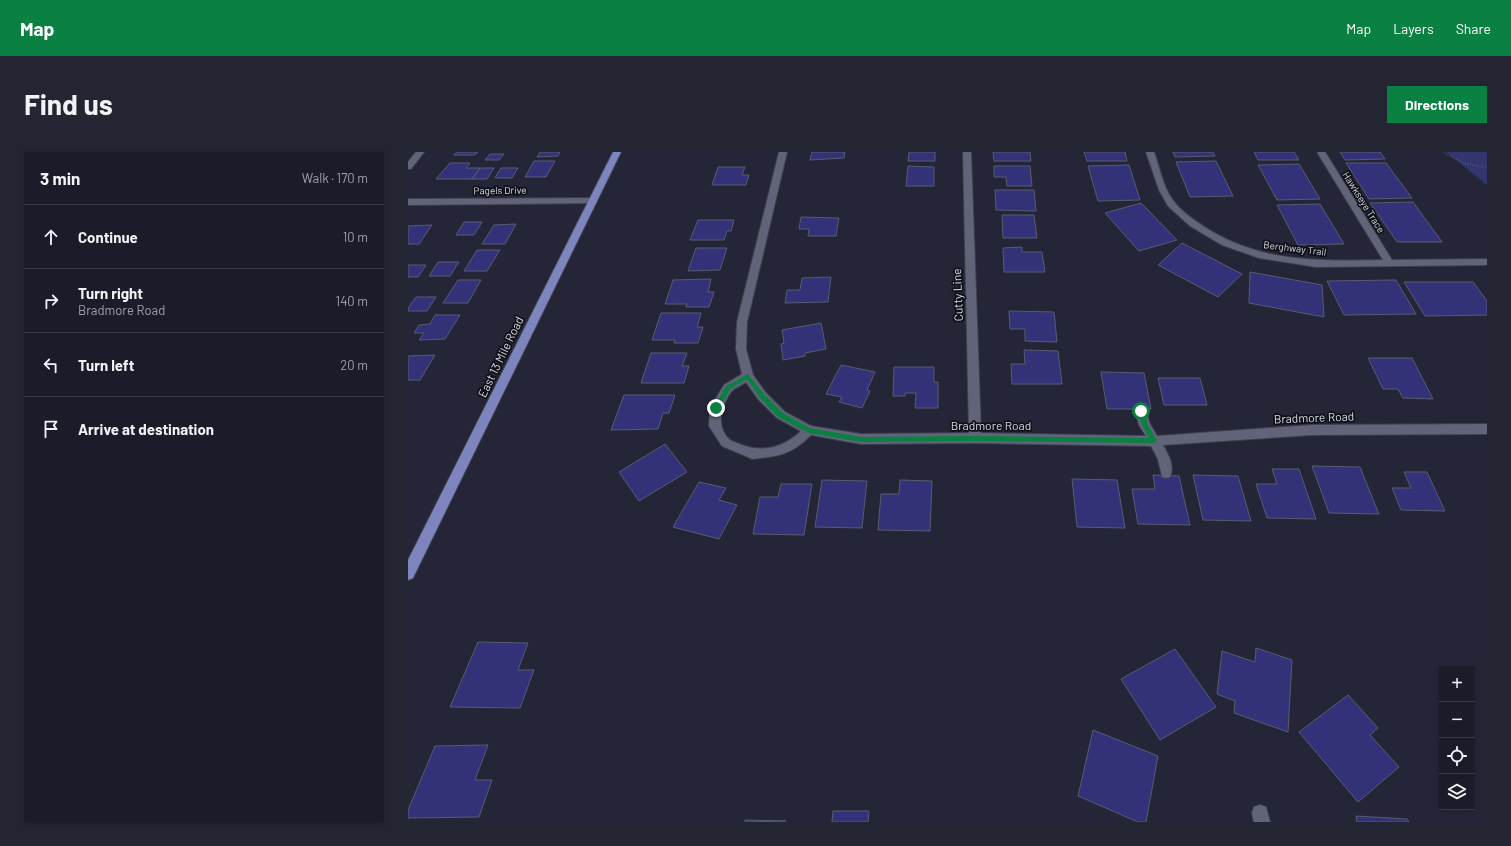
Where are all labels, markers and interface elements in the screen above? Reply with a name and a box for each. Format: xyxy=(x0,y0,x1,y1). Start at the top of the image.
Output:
text: Map xyxy=(20,17,54,40)
text: Map xyxy=(1346,20,1371,37)
text: Layers xyxy=(1393,20,1434,37)
text: Share xyxy=(1456,20,1491,37)
button: Directions xyxy=(1387,86,1487,123)
text: Find us xyxy=(24,87,113,121)
text: 3 min xyxy=(40,168,80,188)
street label: Hawkseye Trace xyxy=(1340,169,1388,235)
text: Walk · 170 m xyxy=(302,170,368,186)
street label: Pagels Drive xyxy=(473,184,527,196)
icon: ahead xyxy=(40,226,62,248)
text: Continue xyxy=(78,228,138,246)
text: 10 m xyxy=(343,229,368,245)
street label: Berghway Trail xyxy=(1263,238,1327,258)
street label: Cutty Line xyxy=(949,268,965,322)
text: Turn right xyxy=(78,284,143,302)
icon: right xyxy=(40,290,62,312)
text: 140 m xyxy=(336,293,368,309)
text: Bradmore Road xyxy=(78,302,165,318)
street label: East 13 Mile Road xyxy=(474,314,526,399)
icon: left xyxy=(40,354,62,376)
text: Turn left xyxy=(78,356,134,374)
text: 20 m xyxy=(340,357,368,373)
route end xyxy=(707,399,725,417)
route start xyxy=(1132,402,1150,420)
street label: Bradmore Road xyxy=(1273,409,1354,425)
icon: arrive xyxy=(40,418,62,440)
street label: Bradmore Road xyxy=(951,418,1031,432)
text: Arrive at destination xyxy=(78,420,214,438)
map controls xyxy=(1439,666,1475,810)
button: + xyxy=(1439,666,1475,702)
button: − xyxy=(1439,702,1475,738)
button: locate xyxy=(1439,738,1475,774)
button: layers xyxy=(1439,774,1475,810)

